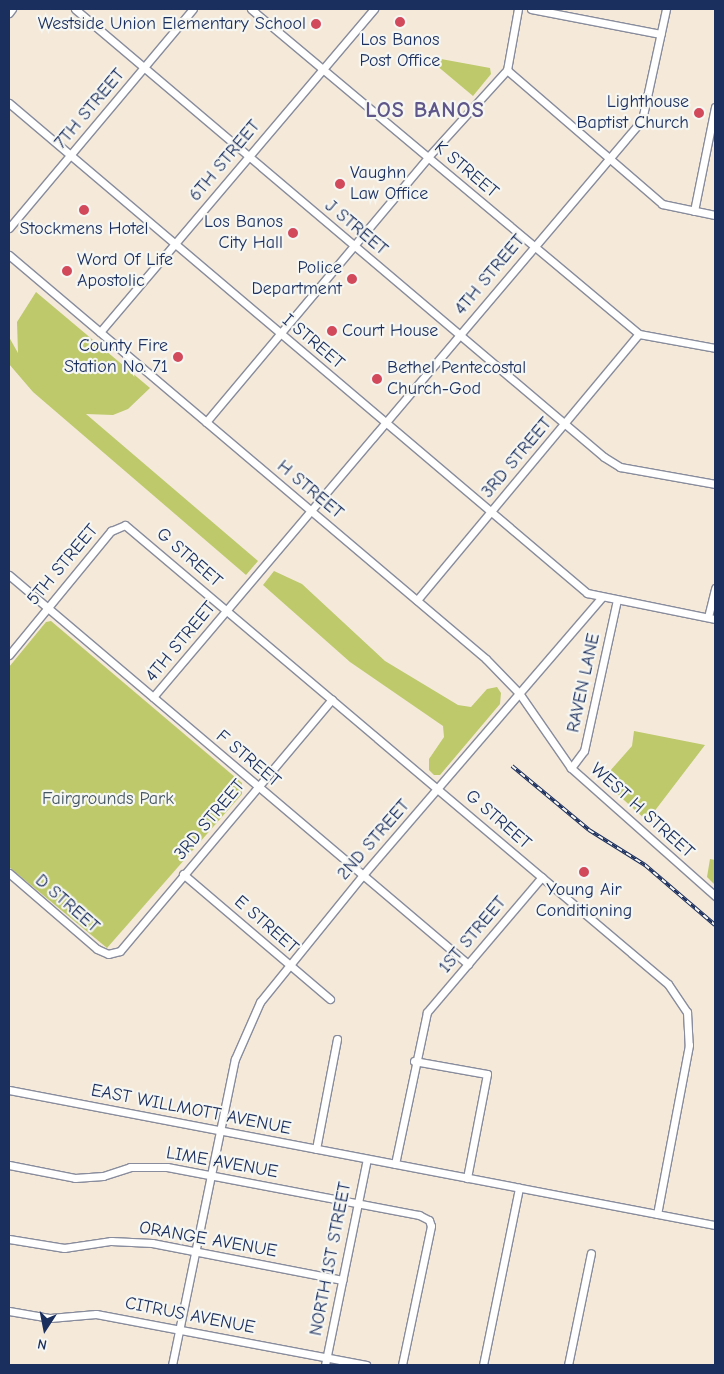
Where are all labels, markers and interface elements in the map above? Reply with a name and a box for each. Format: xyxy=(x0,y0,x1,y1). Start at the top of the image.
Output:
place label: Westside Union Elementary School xyxy=(38,13,306,35)
marker: Los Banos Post Office xyxy=(394,16,406,28)
marker: Westside Union Elementary School xyxy=(310,18,322,30)
place label: Los Banos Post Office xyxy=(360,30,440,72)
street label: 7TH STREET xyxy=(50,64,130,154)
place label: Lighthouse Baptist Church xyxy=(576,92,689,134)
district label: LOS BANOS xyxy=(364,98,486,124)
marker: Lighthouse Baptist Church xyxy=(693,107,705,119)
street label: 6TH STREET xyxy=(185,116,265,206)
street label: K STREET xyxy=(429,137,503,203)
place label: Vaughn Law Office xyxy=(350,163,428,205)
marker: Vaughn Law Office xyxy=(334,178,346,190)
street label: J STREET xyxy=(320,195,392,261)
marker: Stockmens Hotel xyxy=(78,204,90,216)
place label: Los Banos City Hall xyxy=(204,212,283,254)
place label: Stockmens Hotel xyxy=(20,218,148,240)
marker: Los Banos City Hall xyxy=(287,227,299,239)
street label: 4TH STREET xyxy=(450,230,530,320)
place label: Word Of Life Apostolic xyxy=(77,250,173,292)
place label: Police Department xyxy=(252,258,342,300)
marker: Word Of Life Apostolic xyxy=(61,265,73,277)
marker: Police Department xyxy=(346,273,358,285)
street label: I STREET xyxy=(278,310,348,374)
place label: Court House xyxy=(342,320,438,342)
marker: Court House xyxy=(326,325,338,337)
place label: County Fire Station No. 71 xyxy=(64,336,168,378)
marker: County Fire Station No. 71 xyxy=(172,351,184,363)
place label: Bethel Pentecostal Church-God xyxy=(387,358,526,400)
marker: Bethel Pentecostal Church-God xyxy=(371,373,383,385)
street label: 3RD STREET xyxy=(477,413,557,503)
street label: H STREET xyxy=(272,456,348,524)
street label: 5TH STREET xyxy=(23,520,103,610)
street label: G STREET xyxy=(152,524,226,592)
street label: 4TH STREET xyxy=(141,597,221,687)
street label: RAVEN LANE xyxy=(563,631,605,735)
street label: F STREET xyxy=(211,726,285,792)
street label: WEST H STREET xyxy=(586,759,698,863)
street label: 3RD STREET xyxy=(170,775,250,865)
street label: G STREET xyxy=(461,786,535,854)
park label: Fairgrounds Park xyxy=(42,788,174,810)
street label: 2ND STREET xyxy=(333,795,415,885)
marker: Young Air Conditioning xyxy=(578,866,590,878)
street label: D STREET xyxy=(30,870,104,938)
place label: Young Air Conditioning xyxy=(536,880,632,922)
street label: E STREET xyxy=(229,891,303,959)
street label: 1ST STREET xyxy=(435,892,511,978)
street label: EAST WILLMOTT AVENUE xyxy=(89,1080,293,1140)
street label: LIME AVENUE xyxy=(164,1143,280,1183)
street label: NORTH 1ST STREET xyxy=(305,1180,357,1338)
street label: ORANGE AVENUE xyxy=(137,1217,279,1263)
street label: CITRUS AVENUE xyxy=(123,1293,257,1339)
north arrow xyxy=(20,1304,70,1354)
text: N xyxy=(36,1335,48,1353)

